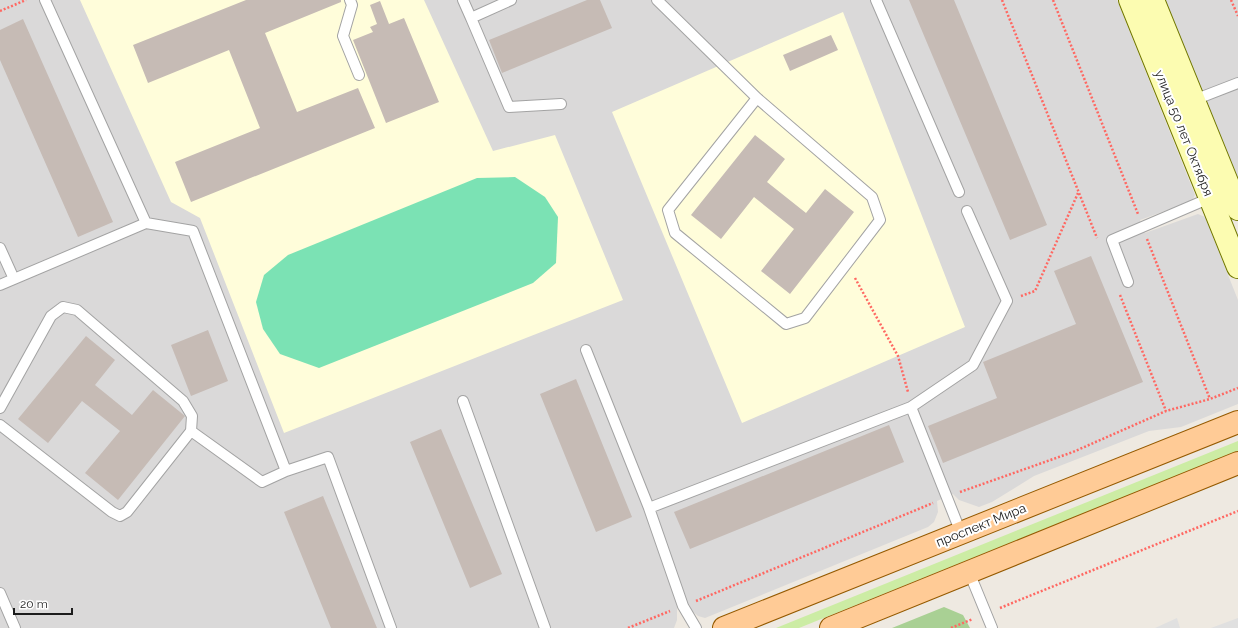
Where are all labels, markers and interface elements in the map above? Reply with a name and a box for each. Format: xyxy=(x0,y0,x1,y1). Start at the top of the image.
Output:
street label: улица 50 лет Октября xyxy=(1152,68,1216,198)
street label: проспект Мира xyxy=(934,500,1028,550)
scale bar xyxy=(14,590,72,616)
text: 20 m xyxy=(20,597,48,611)

